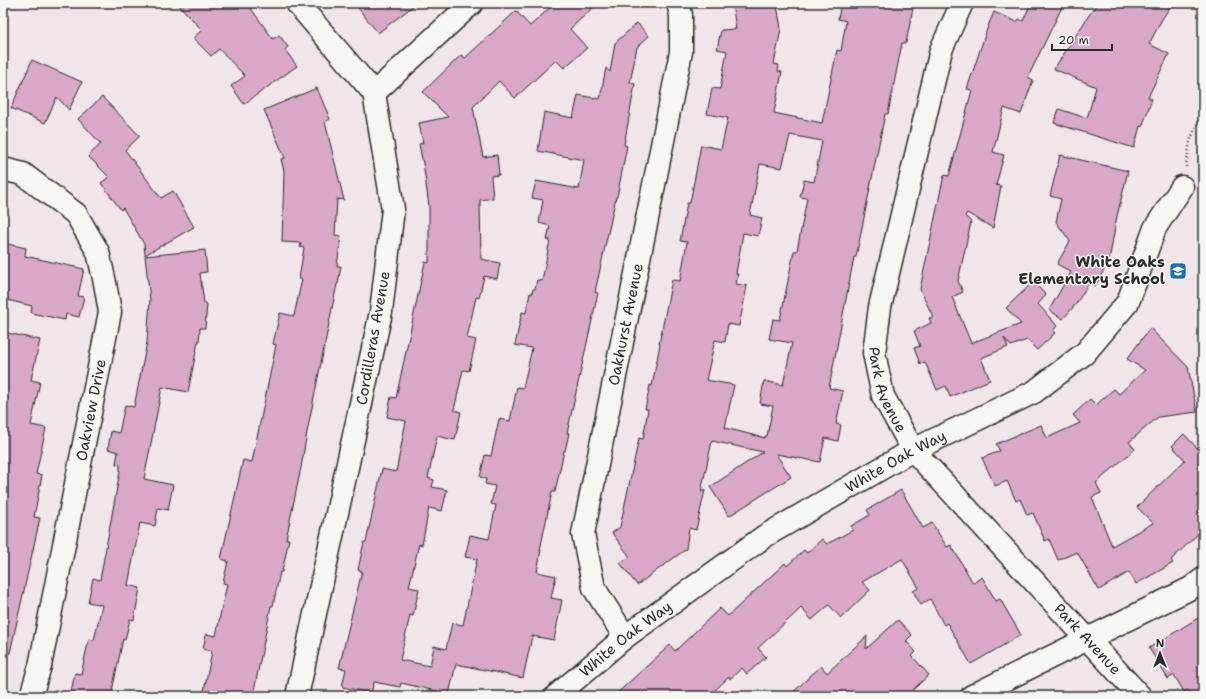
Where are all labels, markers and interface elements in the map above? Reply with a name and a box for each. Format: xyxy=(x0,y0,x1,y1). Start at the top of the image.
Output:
scale bar xyxy=(1052,26,1112,52)
text: 20 m xyxy=(1058,32,1089,48)
place label: White Oaks Elementary School xyxy=(1018,252,1165,289)
street label: Oakhurst Avenue xyxy=(603,261,648,387)
school or university icon: White Oaks Elementary School xyxy=(1168,261,1188,281)
street label: Cordilleras Avenue xyxy=(351,269,395,407)
street label: Park Avenue xyxy=(864,346,911,436)
street label: Oakview Drive xyxy=(71,357,111,463)
street label: White Oak Way xyxy=(842,426,949,497)
street label: White Oak Way xyxy=(575,596,676,682)
street label: Park Avenue xyxy=(1050,599,1125,679)
north arrow xyxy=(1140,633,1180,673)
text: N xyxy=(1156,636,1165,651)

